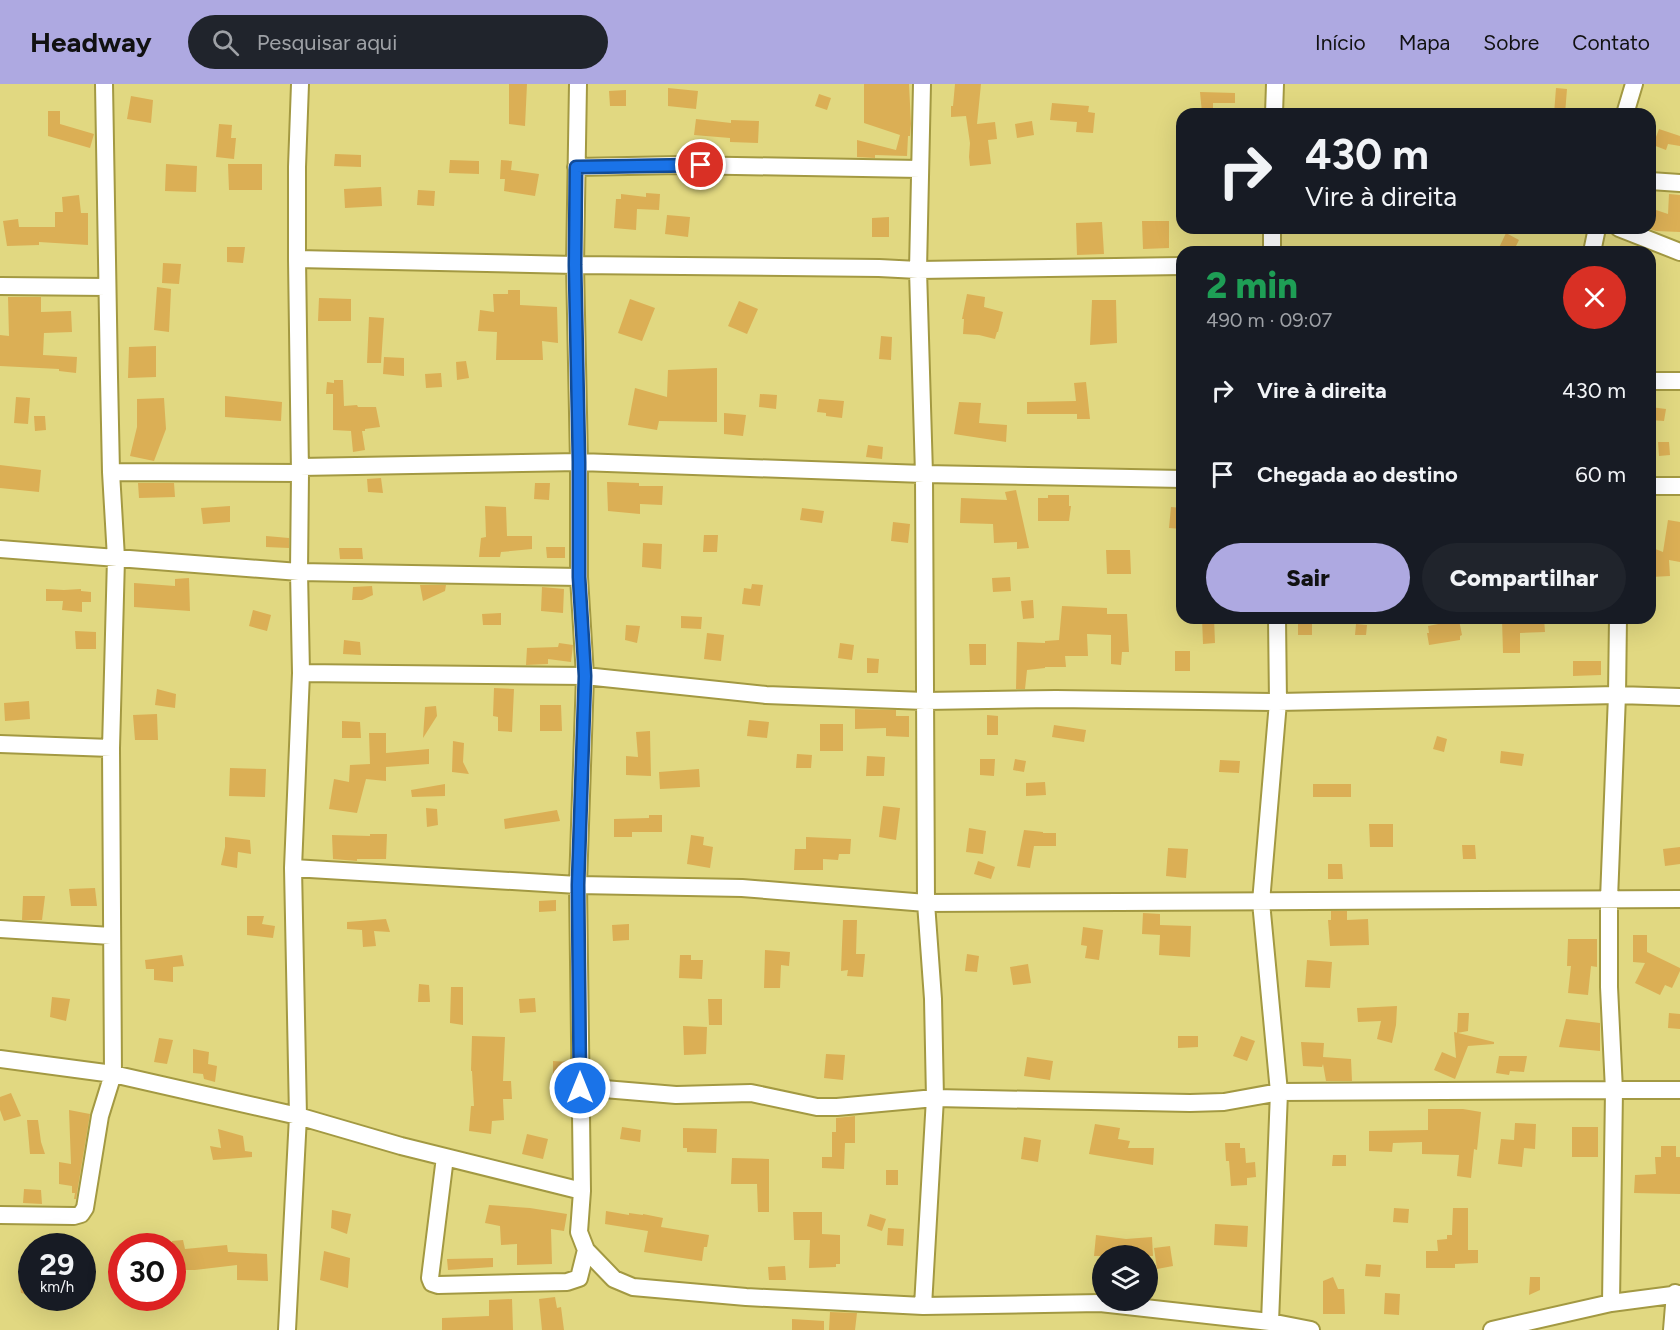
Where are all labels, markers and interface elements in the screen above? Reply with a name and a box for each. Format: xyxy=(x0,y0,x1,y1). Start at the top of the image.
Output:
search box xyxy=(188,15,608,69)
text: Headway xyxy=(30,25,152,59)
icon: search xyxy=(209,26,242,59)
text: Pesquisar aqui xyxy=(257,29,397,56)
text: Início xyxy=(1315,30,1366,55)
text: Mapa xyxy=(1399,30,1450,55)
text: Sobre xyxy=(1483,30,1539,55)
text: Contato xyxy=(1572,30,1650,55)
text: 430 m xyxy=(1305,129,1429,180)
icon: right xyxy=(1206,132,1284,210)
pin xyxy=(675,139,726,190)
icon: arrive xyxy=(684,148,717,181)
text: Vire à direita xyxy=(1305,180,1457,213)
text: 2 min xyxy=(1206,264,1298,307)
button: close xyxy=(1563,266,1626,329)
text: 490 m · 09:07 xyxy=(1206,308,1332,332)
icon: right xyxy=(1206,374,1239,407)
text: Vire à direita xyxy=(1257,377,1387,404)
text: 430 m xyxy=(1562,377,1626,404)
icon: arrive xyxy=(1206,458,1239,491)
text: Chegada ao destino xyxy=(1257,461,1458,488)
text: 60 m xyxy=(1575,461,1626,488)
button: Sair xyxy=(1206,543,1410,612)
button: Compartilhar xyxy=(1422,543,1626,612)
position arrow xyxy=(548,1056,612,1120)
speed limit sign: 30 xyxy=(108,1233,186,1311)
map controls xyxy=(1092,1245,1158,1311)
button: layers xyxy=(1092,1245,1158,1311)
text: 29 xyxy=(40,1246,74,1283)
text: km/h xyxy=(40,1278,74,1296)

